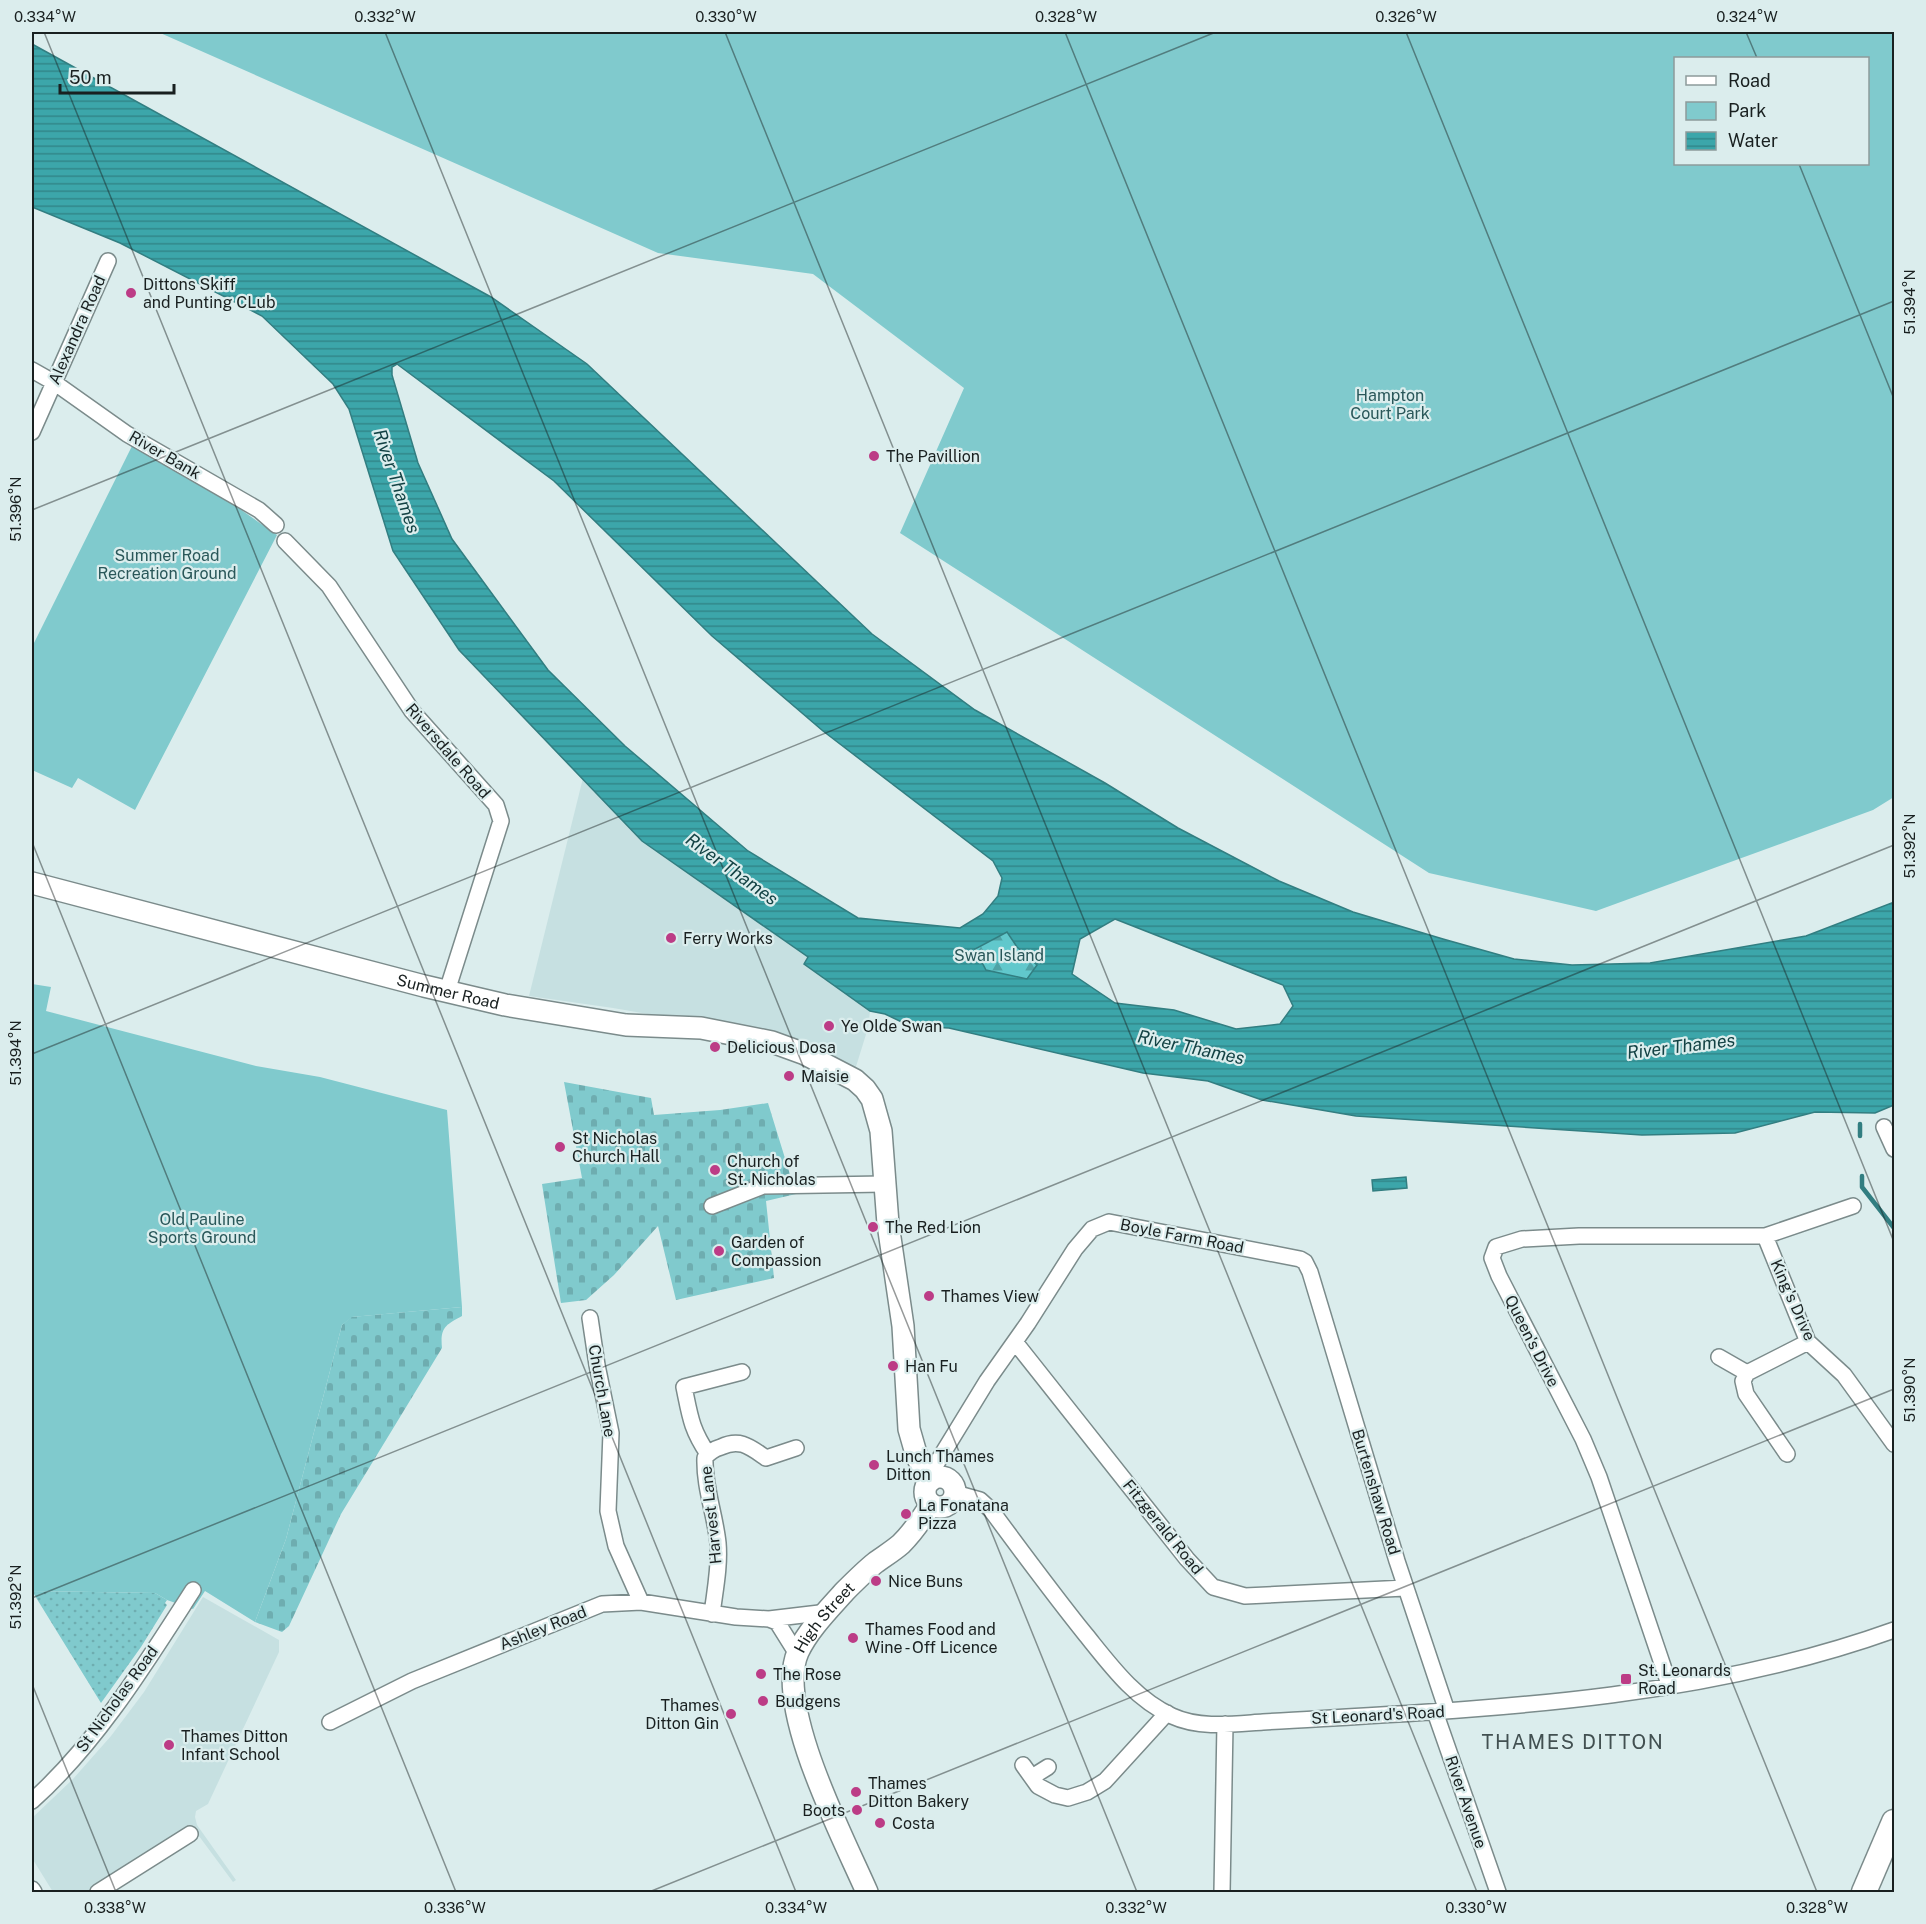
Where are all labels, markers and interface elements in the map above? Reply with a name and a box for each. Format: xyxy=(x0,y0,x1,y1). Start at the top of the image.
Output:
text: 0.334°W xyxy=(14,8,76,25)
text: 0.332°W xyxy=(354,8,416,25)
text: 0.330°W xyxy=(695,8,757,25)
text: 0.328°W xyxy=(1035,8,1097,25)
text: 0.326°W xyxy=(1375,8,1437,25)
text: 0.324°W xyxy=(1716,8,1778,25)
scale bar xyxy=(60,57,174,95)
legend xyxy=(1674,57,1869,165)
text: 50 m xyxy=(69,67,112,88)
text: Road xyxy=(1728,70,1771,91)
text: Park xyxy=(1728,100,1766,121)
text: Water xyxy=(1728,130,1778,151)
text: 51.394°N xyxy=(1901,269,1918,335)
street label: Alexandra Road xyxy=(44,273,110,387)
place label: Dittons Skiff and Punting CLub xyxy=(143,275,276,312)
marker: Dittons Skiff and Punting CLub xyxy=(124,286,138,300)
park label: Hampton Court Park xyxy=(1350,386,1430,423)
water label: River Thames xyxy=(369,426,425,536)
street label: River Bank xyxy=(126,427,204,483)
place label: The Pavillion xyxy=(886,447,980,466)
marker: The Pavillion xyxy=(867,449,881,463)
text: 51.396°N xyxy=(7,476,24,542)
park label: Summer Road Recreation Ground xyxy=(97,546,237,583)
street label: Riversdale Road xyxy=(402,700,494,802)
text: 51.392°N xyxy=(1901,813,1918,879)
water label: River Thames xyxy=(682,829,782,910)
place label: Ferry Works xyxy=(683,929,773,948)
marker: Ferry Works xyxy=(664,931,678,945)
park label: Swan Island xyxy=(954,946,1044,965)
street label: Summer Road xyxy=(395,970,501,1013)
place label: Ye Olde Swan xyxy=(841,1017,942,1036)
marker: Ye Olde Swan xyxy=(822,1019,836,1033)
text: 51.394°N xyxy=(7,1020,24,1086)
water label: River Thames xyxy=(1136,1025,1247,1069)
water label: River Thames xyxy=(1626,1029,1737,1063)
place label: Delicious Dosa xyxy=(727,1038,836,1057)
marker: Delicious Dosa xyxy=(708,1040,722,1054)
place label: Maisie xyxy=(801,1067,849,1086)
marker: Maisie xyxy=(782,1069,796,1083)
place label: St Nicholas Church Hall xyxy=(572,1129,660,1166)
marker: St Nicholas Church Hall xyxy=(553,1140,567,1154)
place label: Church of St. Nicholas xyxy=(727,1152,816,1189)
marker: Church of St. Nicholas xyxy=(708,1163,722,1177)
park label: Old Pauline Sports Ground xyxy=(148,1210,256,1247)
street label: Boyle Farm Road xyxy=(1119,1215,1245,1257)
place label: The Red Lion xyxy=(885,1218,981,1237)
marker: The Red Lion xyxy=(866,1220,880,1234)
place label: Garden of Compassion xyxy=(731,1233,821,1270)
marker: Garden of Compassion xyxy=(712,1244,726,1258)
street label: King's Drive xyxy=(1767,1256,1819,1344)
place label: Thames View xyxy=(941,1287,1040,1306)
marker: Thames View xyxy=(922,1289,936,1303)
street label: Queen's Drive xyxy=(1501,1292,1563,1390)
street label: Church Lane xyxy=(585,1343,619,1439)
place label: Han Fu xyxy=(905,1357,958,1376)
text: 51.390°N xyxy=(1901,1357,1918,1423)
marker: Han Fu xyxy=(886,1359,900,1373)
street label: Burtenshaw Road xyxy=(1348,1427,1404,1557)
place label: Lunch Thames Ditton xyxy=(886,1447,994,1484)
marker: Lunch Thames Ditton xyxy=(867,1458,881,1472)
street label: Harvest Lane xyxy=(696,1465,726,1565)
street label: Fitzgerald Road xyxy=(1119,1476,1207,1578)
place label: La Fonatana Pizza xyxy=(918,1496,1009,1533)
marker: La Fonatana Pizza xyxy=(899,1507,913,1521)
text: 51.392°N xyxy=(7,1564,24,1630)
place label: Nice Buns xyxy=(888,1572,963,1591)
marker: Nice Buns xyxy=(869,1574,883,1588)
street label: High Street xyxy=(790,1578,858,1656)
street label: Ashley Road xyxy=(497,1602,589,1654)
place label: Thames Food and Wine - Off Licence xyxy=(865,1620,998,1657)
marker: Thames Food and Wine - Off Licence xyxy=(846,1631,860,1645)
street label: St Nicholas Road xyxy=(72,1642,162,1756)
place label: St. Leonards Road xyxy=(1638,1661,1731,1698)
place label: The Rose xyxy=(773,1665,841,1684)
marker: The Rose xyxy=(754,1667,768,1681)
marker: St. Leonards Road xyxy=(1619,1672,1633,1686)
place label: Budgens xyxy=(775,1692,841,1711)
marker: Budgens xyxy=(756,1694,770,1708)
place label: Thames Ditton Gin xyxy=(645,1696,719,1733)
street label: St Leonard's Road xyxy=(1311,1702,1445,1728)
marker: Thames Ditton Gin xyxy=(724,1707,738,1721)
place label: Thames Ditton Infant School xyxy=(181,1727,288,1764)
district label: THAMES DITTON xyxy=(1482,1730,1664,1754)
marker: Thames Ditton Infant School xyxy=(162,1738,176,1752)
street label: River Avenue xyxy=(1441,1753,1491,1851)
place label: Thames Ditton Bakery xyxy=(868,1774,969,1811)
marker: Thames Ditton Bakery xyxy=(849,1785,863,1799)
place label: Boots xyxy=(802,1801,845,1820)
marker: Boots xyxy=(850,1803,864,1817)
place label: Costa xyxy=(892,1814,935,1833)
marker: Costa xyxy=(873,1816,887,1830)
text: 0.338°W xyxy=(84,1899,146,1916)
text: 0.336°W xyxy=(424,1899,486,1916)
text: 0.334°W xyxy=(765,1899,827,1916)
text: 0.332°W xyxy=(1105,1899,1167,1916)
text: 0.330°W xyxy=(1445,1899,1507,1916)
text: 0.328°W xyxy=(1786,1899,1848,1916)

